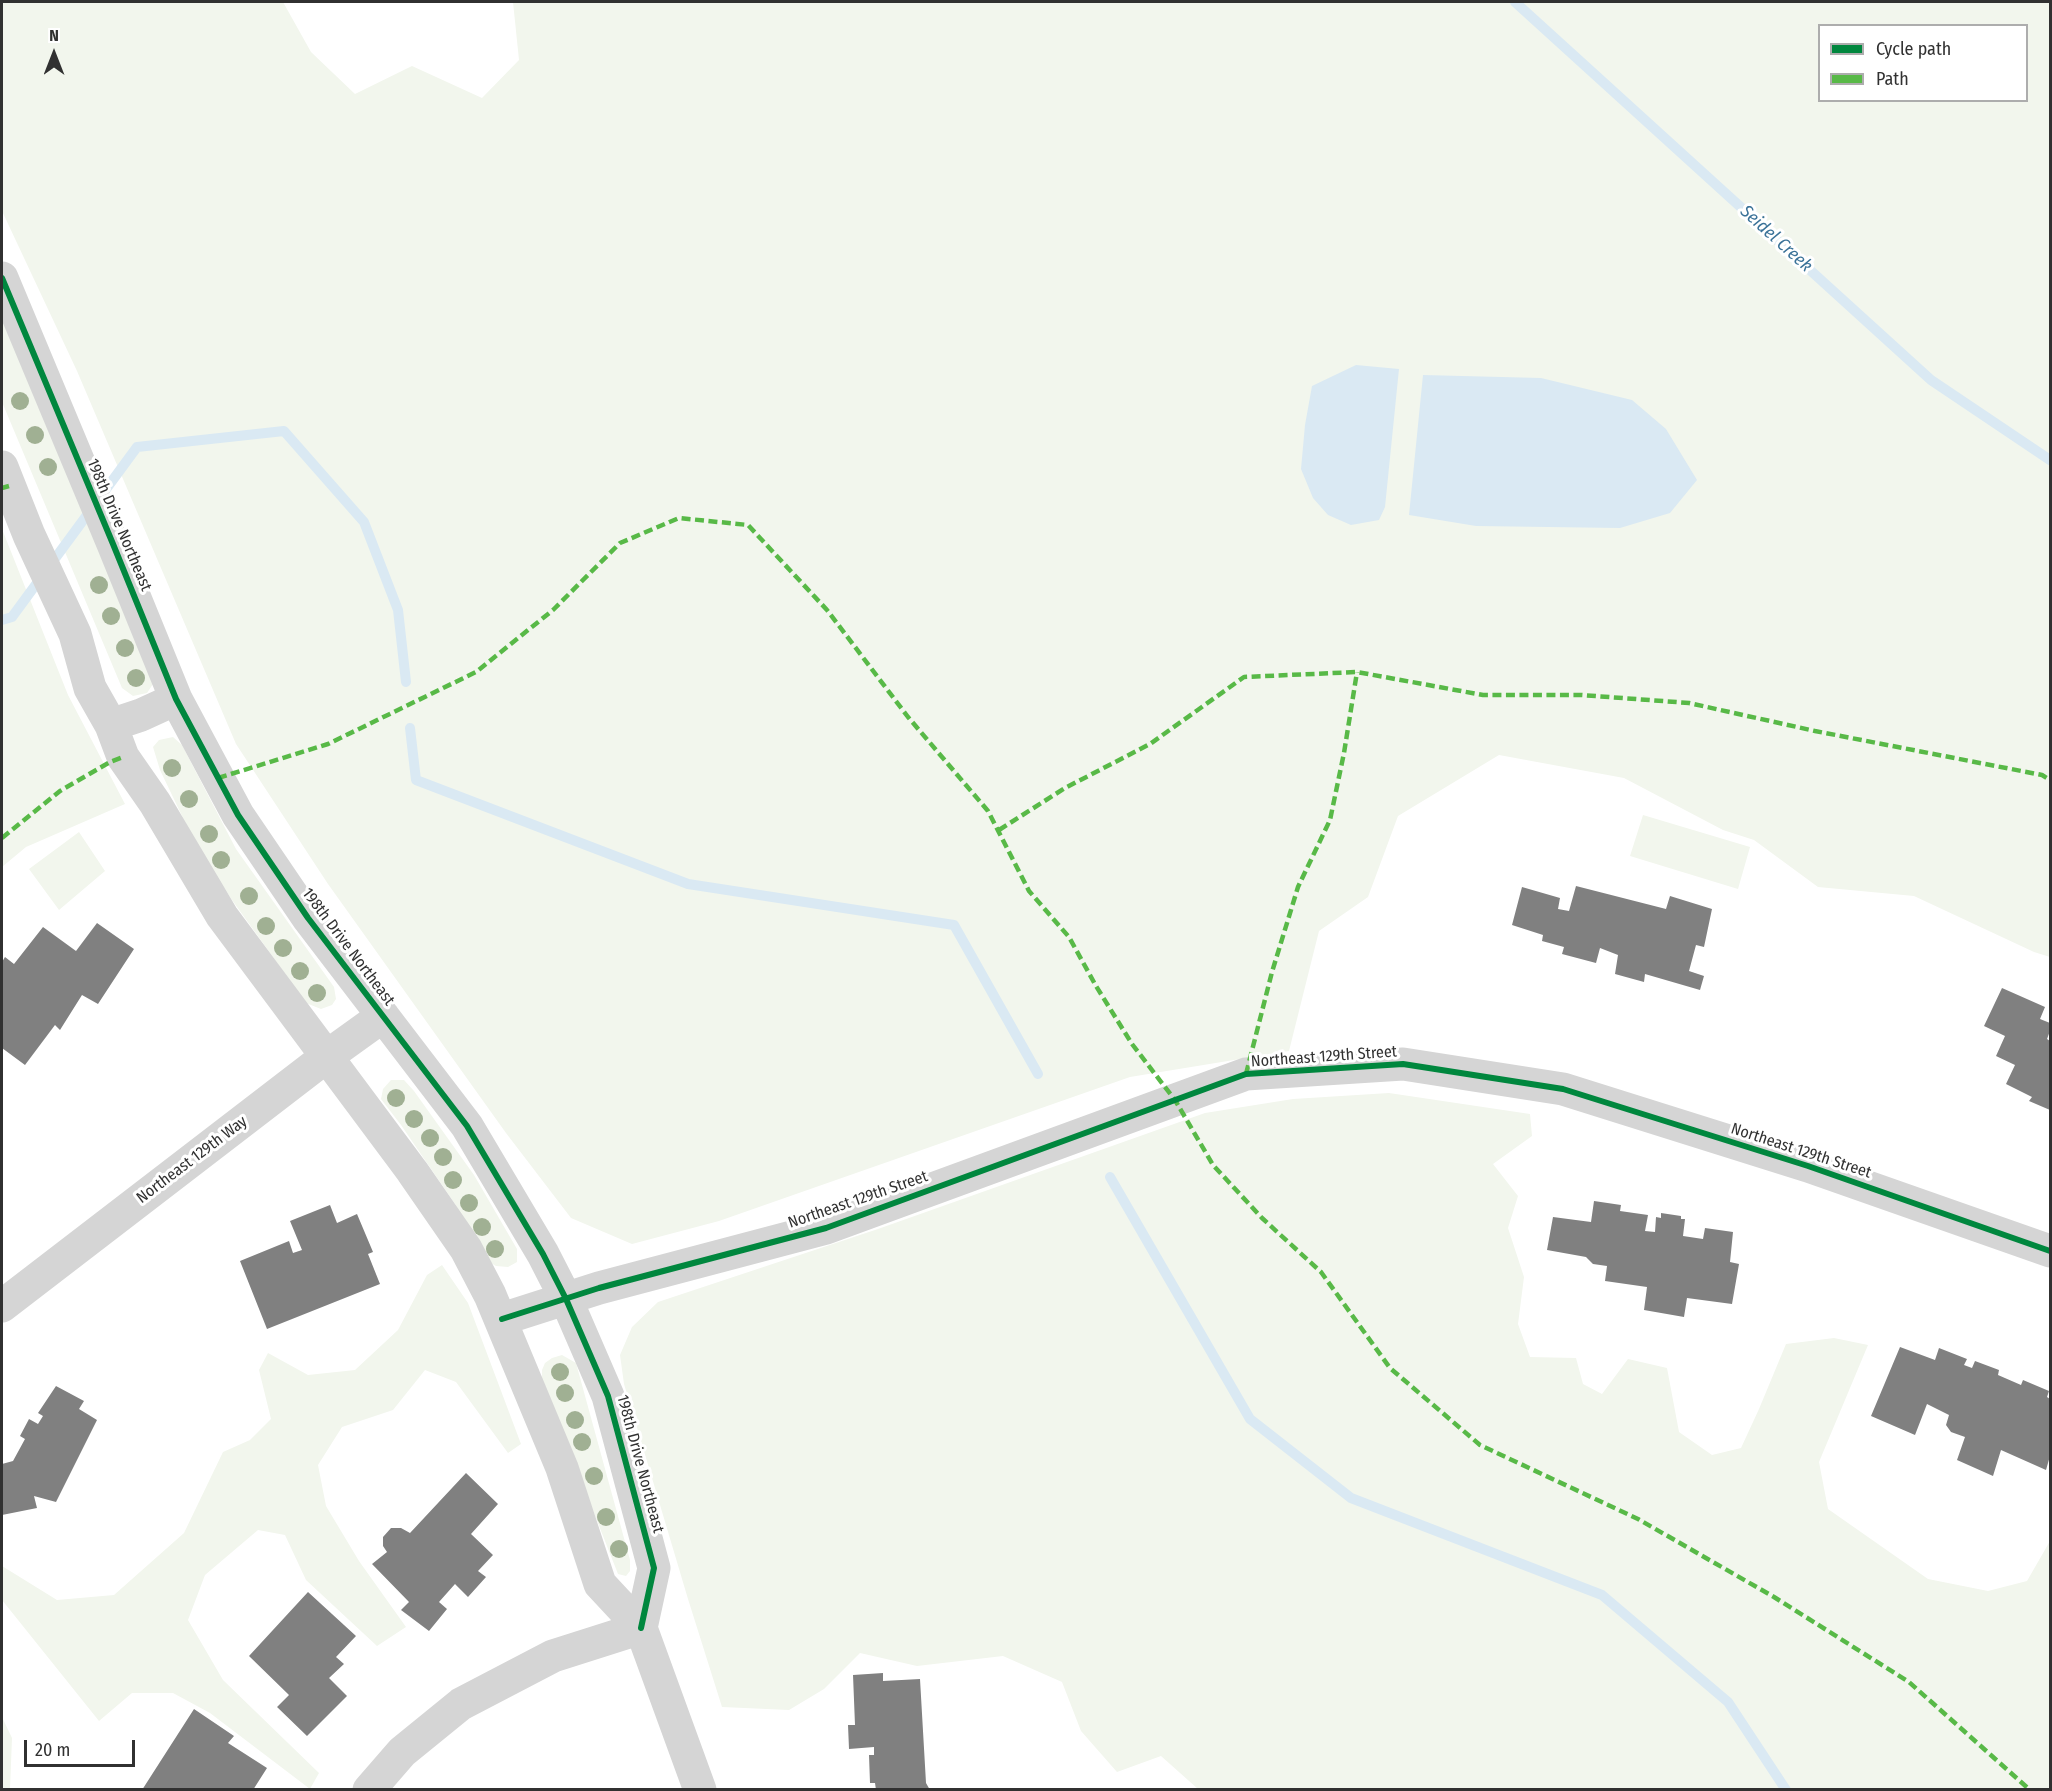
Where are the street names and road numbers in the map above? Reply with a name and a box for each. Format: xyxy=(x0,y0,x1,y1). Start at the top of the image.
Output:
street label: 198th Drive Northeast xyxy=(82,456,156,594)
street label: 198th Drive Northeast xyxy=(298,885,398,1009)
street label: Northeast 129th Street xyxy=(1250,1042,1398,1072)
street label: Northeast 129th Way xyxy=(133,1112,251,1208)
street label: Northeast 129th Street xyxy=(1728,1119,1874,1183)
street label: Northeast 129th Street xyxy=(786,1167,930,1233)
street label: 198th Drive Northeast xyxy=(612,1393,668,1535)

